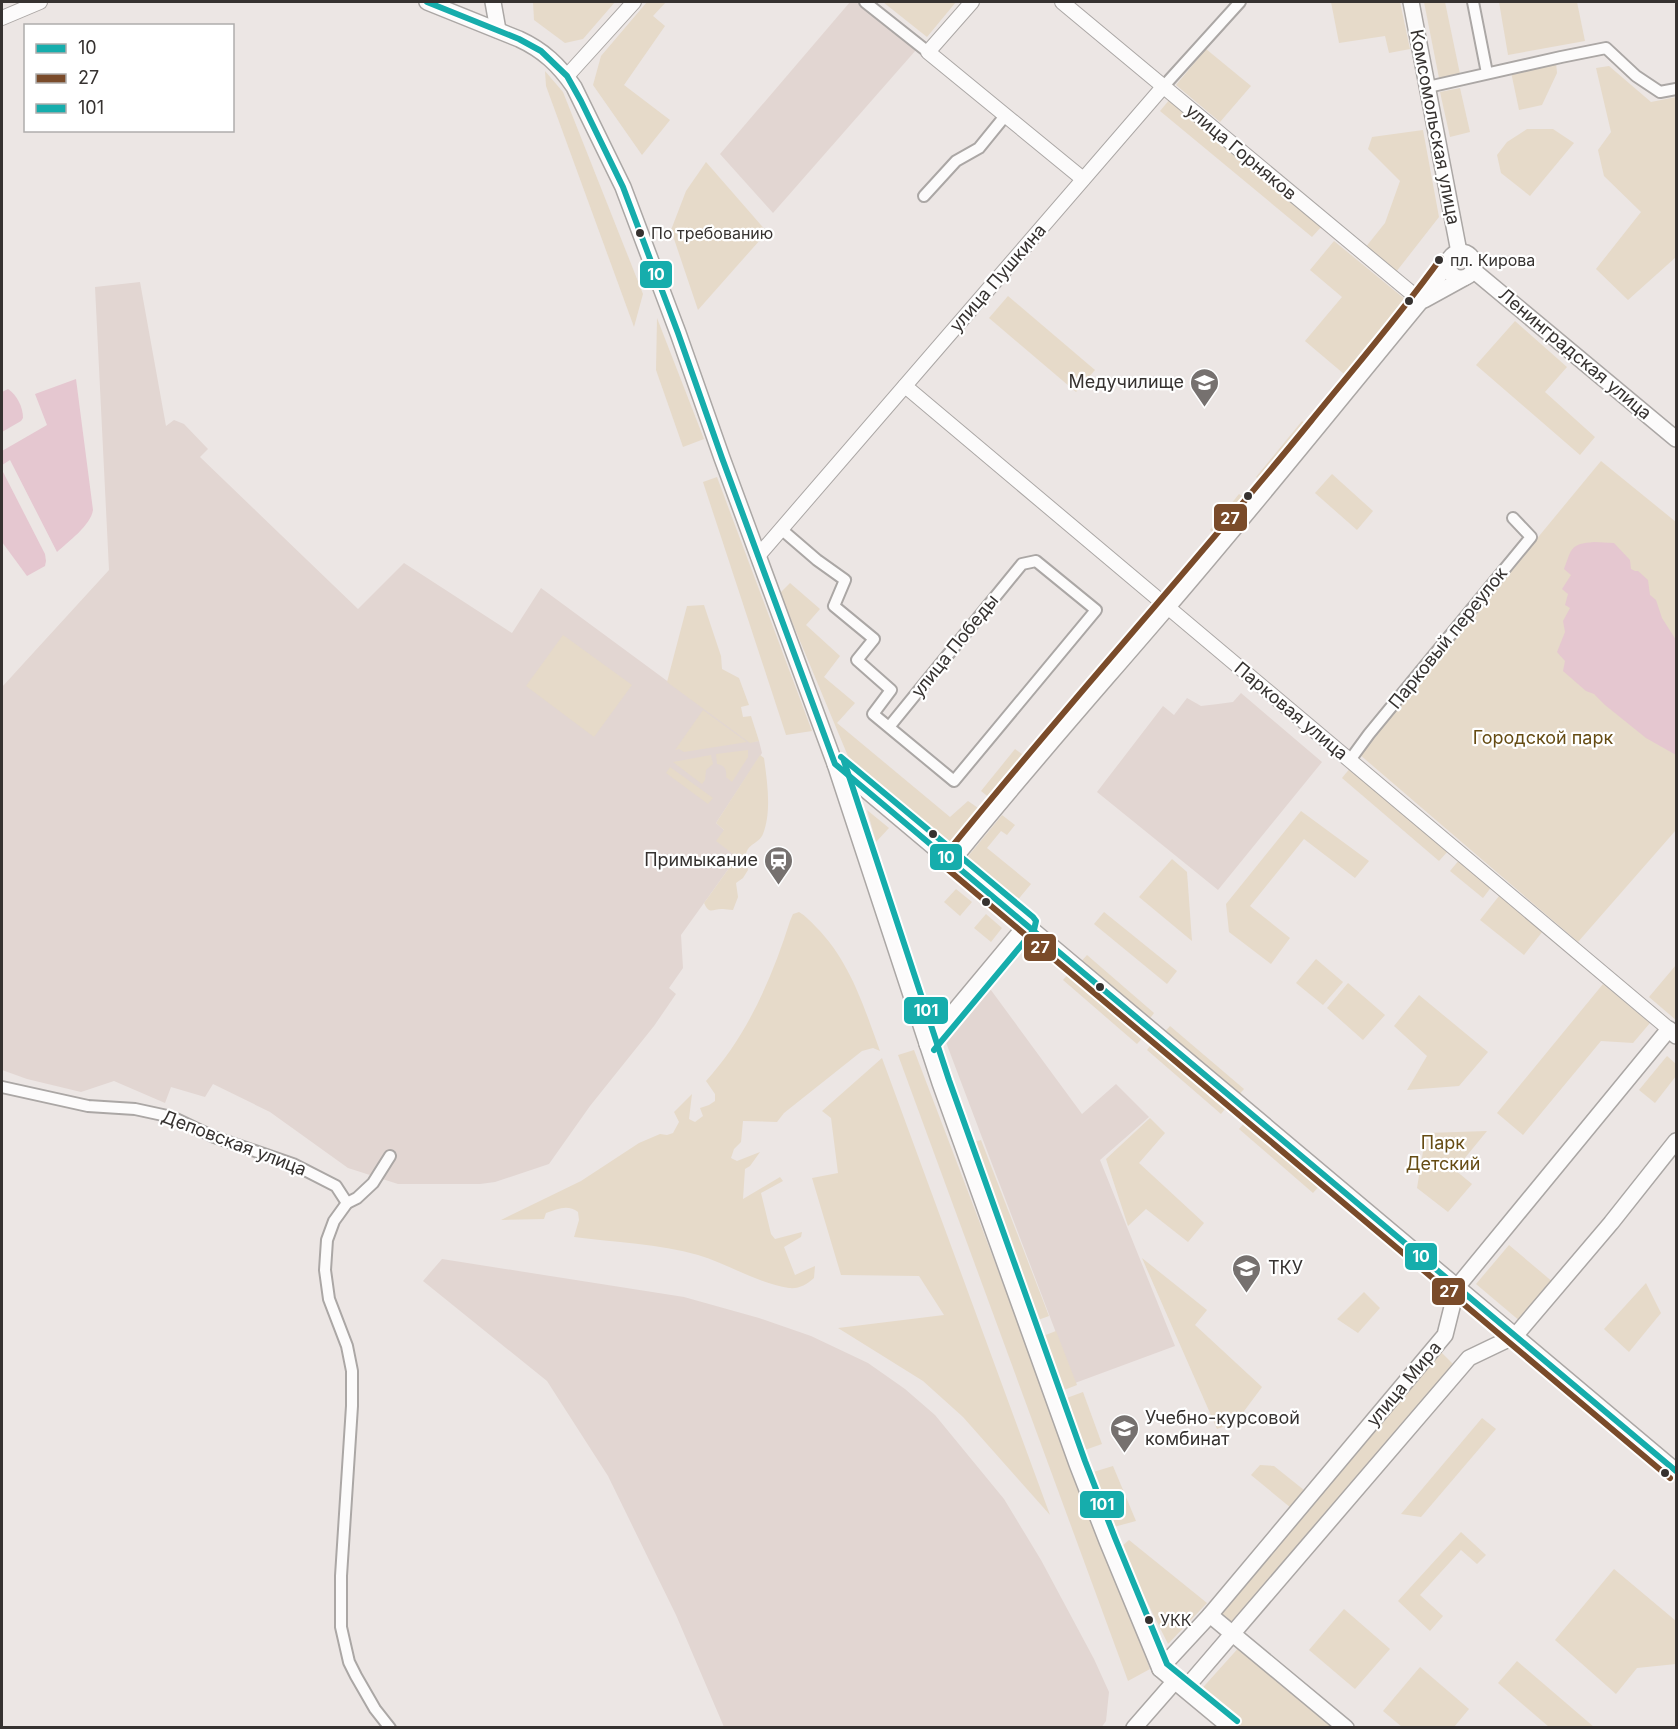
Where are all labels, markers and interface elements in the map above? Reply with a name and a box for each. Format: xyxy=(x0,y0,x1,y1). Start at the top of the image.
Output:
legend xyxy=(24,24,234,132)
street label: Комсомольская улица xyxy=(1406,27,1465,226)
text: 10 xyxy=(78,37,97,58)
text: 27 xyxy=(78,67,99,88)
text: 101 xyxy=(78,97,104,118)
street label: улица Горняков xyxy=(1182,99,1301,204)
street label: улица Пушкина xyxy=(945,220,1050,336)
place label: По требованию xyxy=(651,223,773,243)
marker: По требованию xyxy=(634,227,646,239)
place label: пл. Кирова xyxy=(1450,250,1535,270)
marker: пл. Кирова xyxy=(1433,254,1445,266)
line badge: 10 xyxy=(639,260,673,289)
text: 10 xyxy=(647,264,665,284)
street label: Ленинградская улица xyxy=(1495,284,1656,424)
unlabelled marker xyxy=(1403,295,1415,307)
school or university icon: Медучилище xyxy=(1189,366,1221,408)
place label: Медучилище xyxy=(1068,371,1184,392)
unlabelled marker xyxy=(1242,490,1254,502)
line badge: 27 xyxy=(1213,503,1248,532)
text: 27 xyxy=(1220,508,1240,528)
street label: Парковый переулок xyxy=(1384,562,1511,713)
street label: улица Победы xyxy=(907,590,1002,701)
street label: Парковая улица xyxy=(1231,657,1352,764)
park label: Городской парк xyxy=(1473,727,1613,748)
unlabelled marker xyxy=(927,828,939,840)
line badge: 10 xyxy=(929,843,963,871)
station icon: Примыкание xyxy=(763,844,795,886)
text: 10 xyxy=(937,847,955,867)
place label: Примыкание xyxy=(644,849,758,870)
unlabelled marker xyxy=(980,896,992,908)
line badge: 27 xyxy=(1023,933,1057,962)
text: 27 xyxy=(1030,937,1050,957)
unlabelled marker xyxy=(1094,981,1106,993)
line badge: 101 xyxy=(903,996,949,1025)
text: 101 xyxy=(914,1000,938,1020)
street label: Деповская улица xyxy=(159,1105,309,1180)
park label: Парк Детский xyxy=(1406,1132,1480,1174)
line badge: 10 xyxy=(1404,1242,1438,1271)
text: 10 xyxy=(1412,1246,1430,1266)
school or university icon: ТКУ xyxy=(1231,1252,1263,1294)
place label: ТКУ xyxy=(1268,1257,1303,1278)
line badge: 27 xyxy=(1431,1277,1466,1306)
text: 27 xyxy=(1439,1281,1459,1301)
street label: улица Мира xyxy=(1362,1337,1445,1430)
place label: Учебно-курсовой комбинат xyxy=(1145,1407,1300,1449)
school or university icon: Учебно-курсовой комбинат xyxy=(1108,1412,1140,1454)
unlabelled marker xyxy=(1659,1467,1671,1479)
line badge: 101 xyxy=(1079,1490,1125,1519)
text: 101 xyxy=(1090,1494,1114,1514)
place label: УКК xyxy=(1160,1610,1192,1630)
marker: УКК xyxy=(1143,1614,1155,1626)

